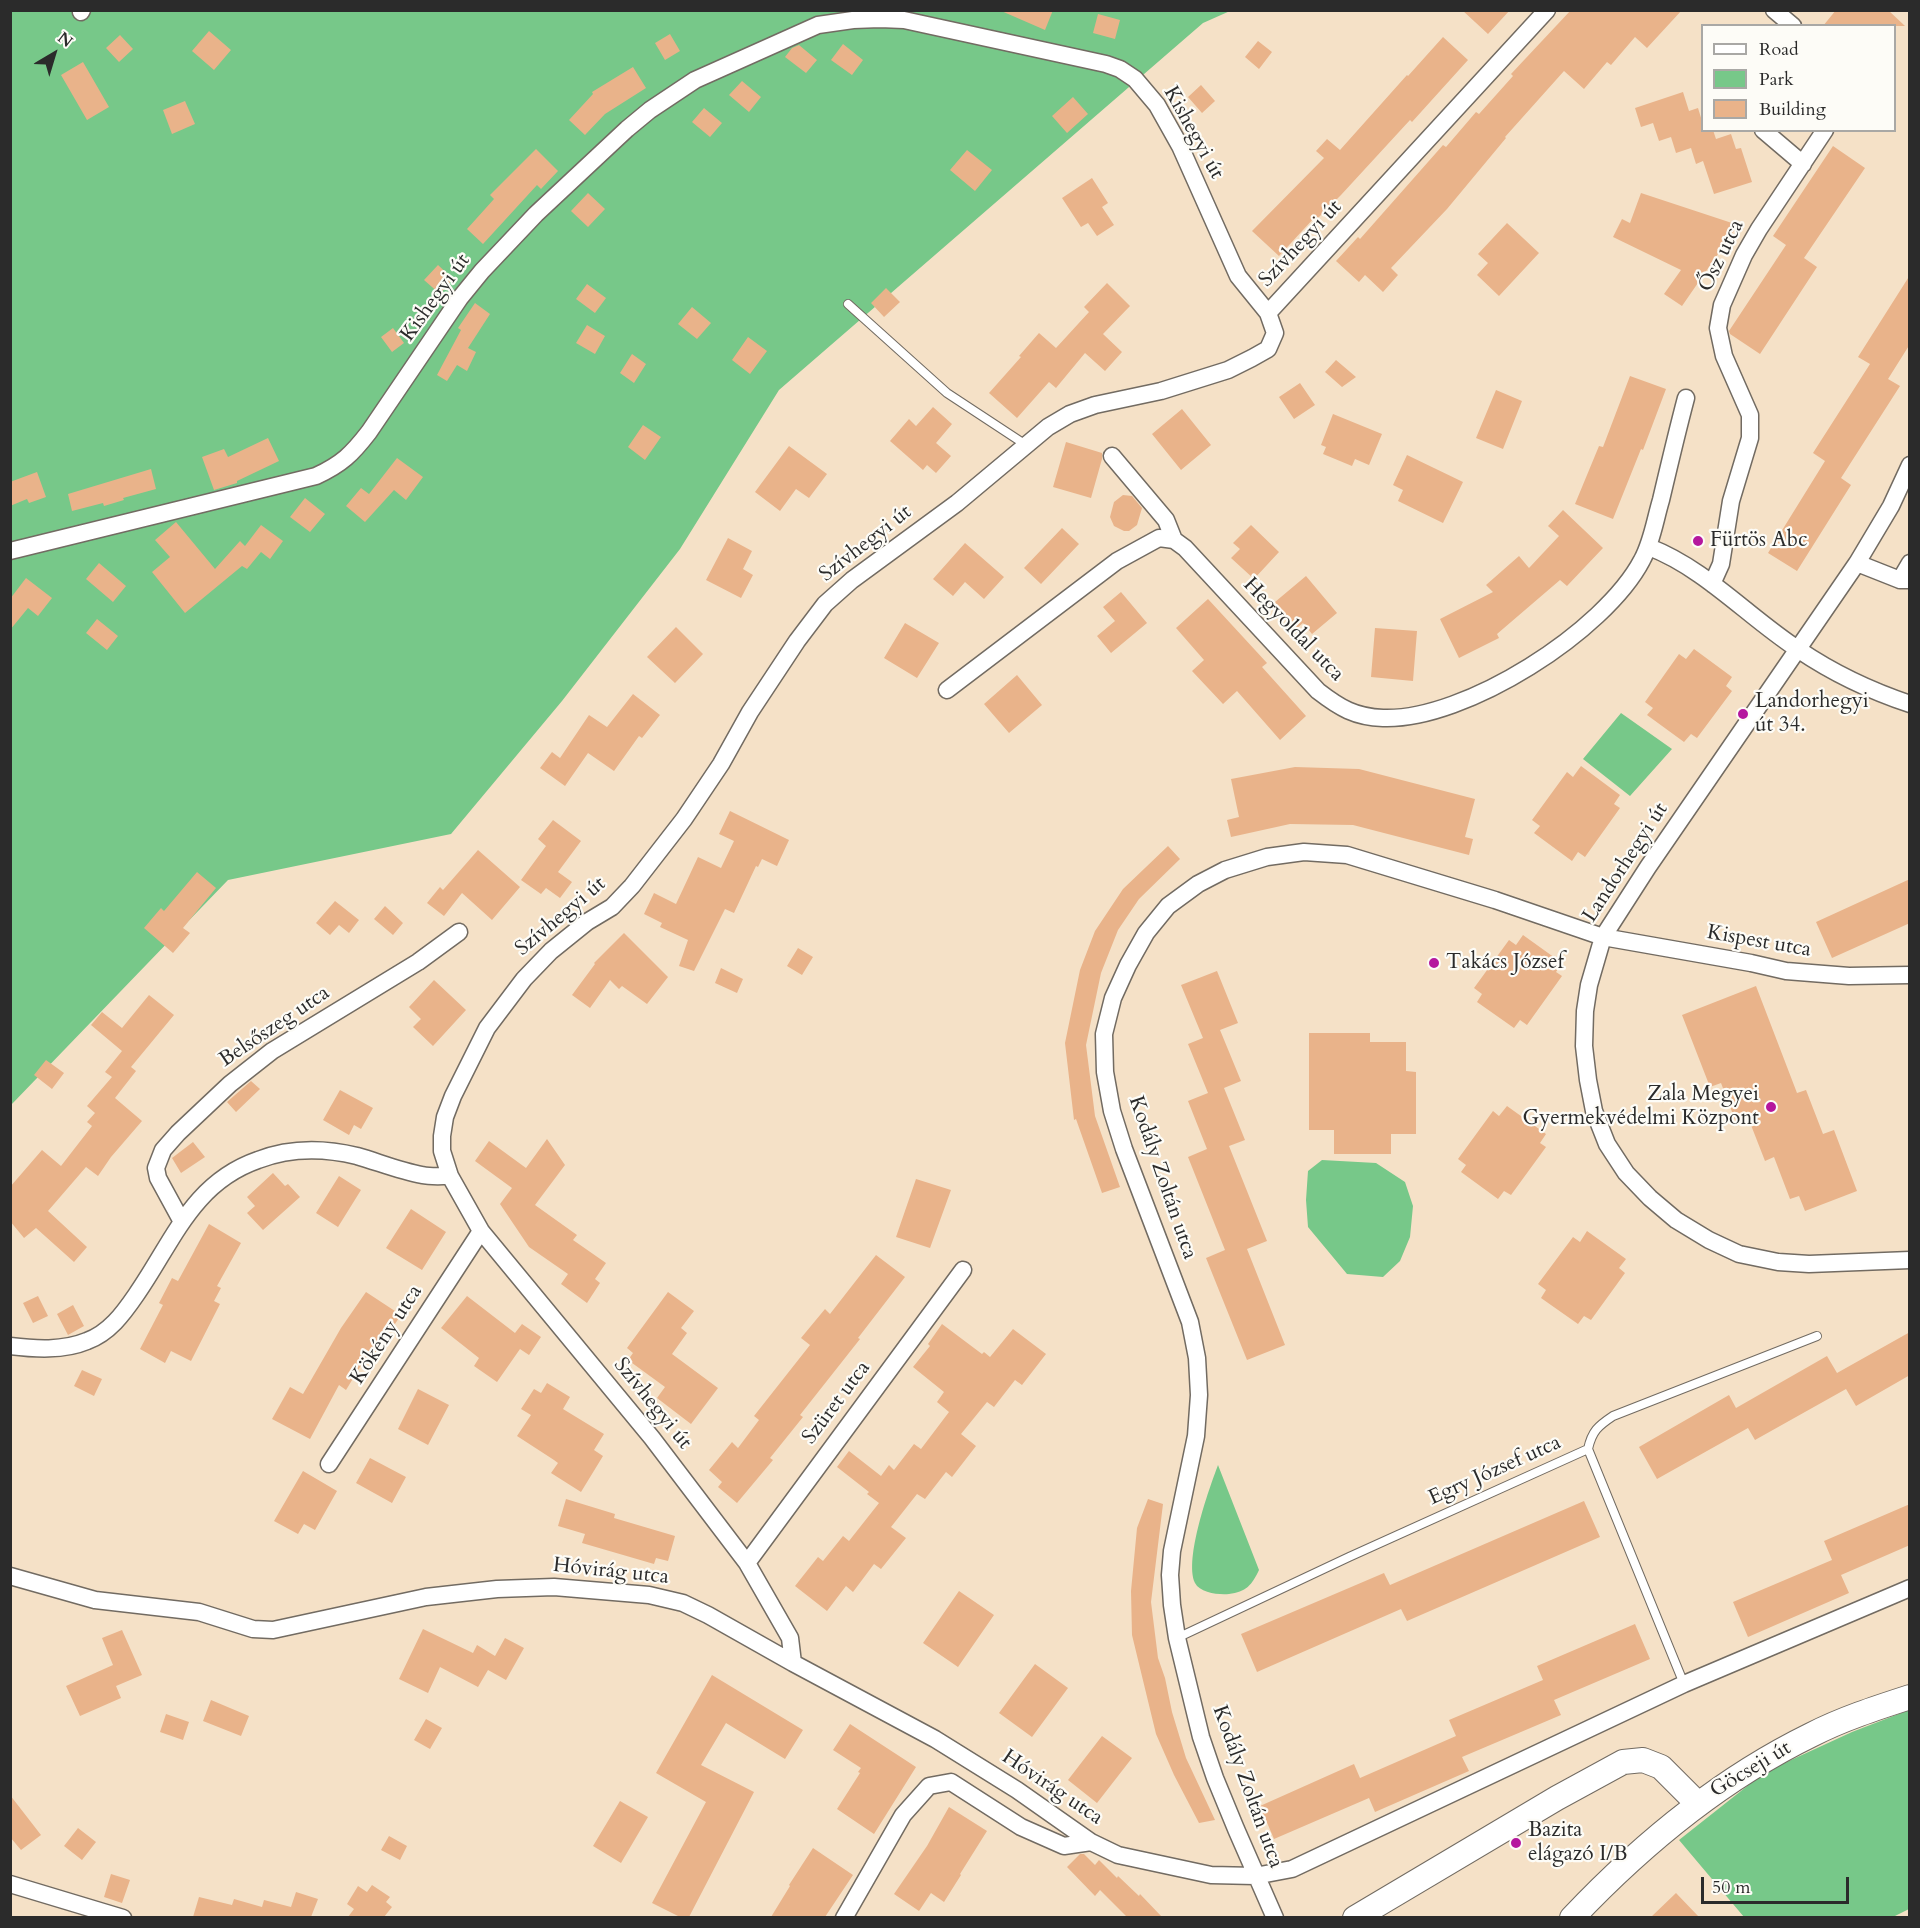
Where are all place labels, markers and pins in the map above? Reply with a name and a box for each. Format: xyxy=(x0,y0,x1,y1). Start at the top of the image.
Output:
place label: Fürtös Abc xyxy=(1710,528,1808,554)
marker: Fürtös Abc xyxy=(1691,534,1705,548)
place label: Landorhegyi út 34. xyxy=(1755,689,1869,739)
marker: Landorhegyi út 34. xyxy=(1736,707,1750,721)
place label: Takács József xyxy=(1446,950,1564,976)
marker: Takács József xyxy=(1427,956,1441,970)
place label: Zala Megyei Gyermekvédelmi Központ xyxy=(1523,1082,1759,1132)
marker: Zala Megyei Gyermekvédelmi Központ xyxy=(1764,1100,1778,1114)
place label: Bazita elágazó I/B xyxy=(1528,1818,1627,1868)
marker: Bazita elágazó I/B xyxy=(1509,1836,1523,1850)

